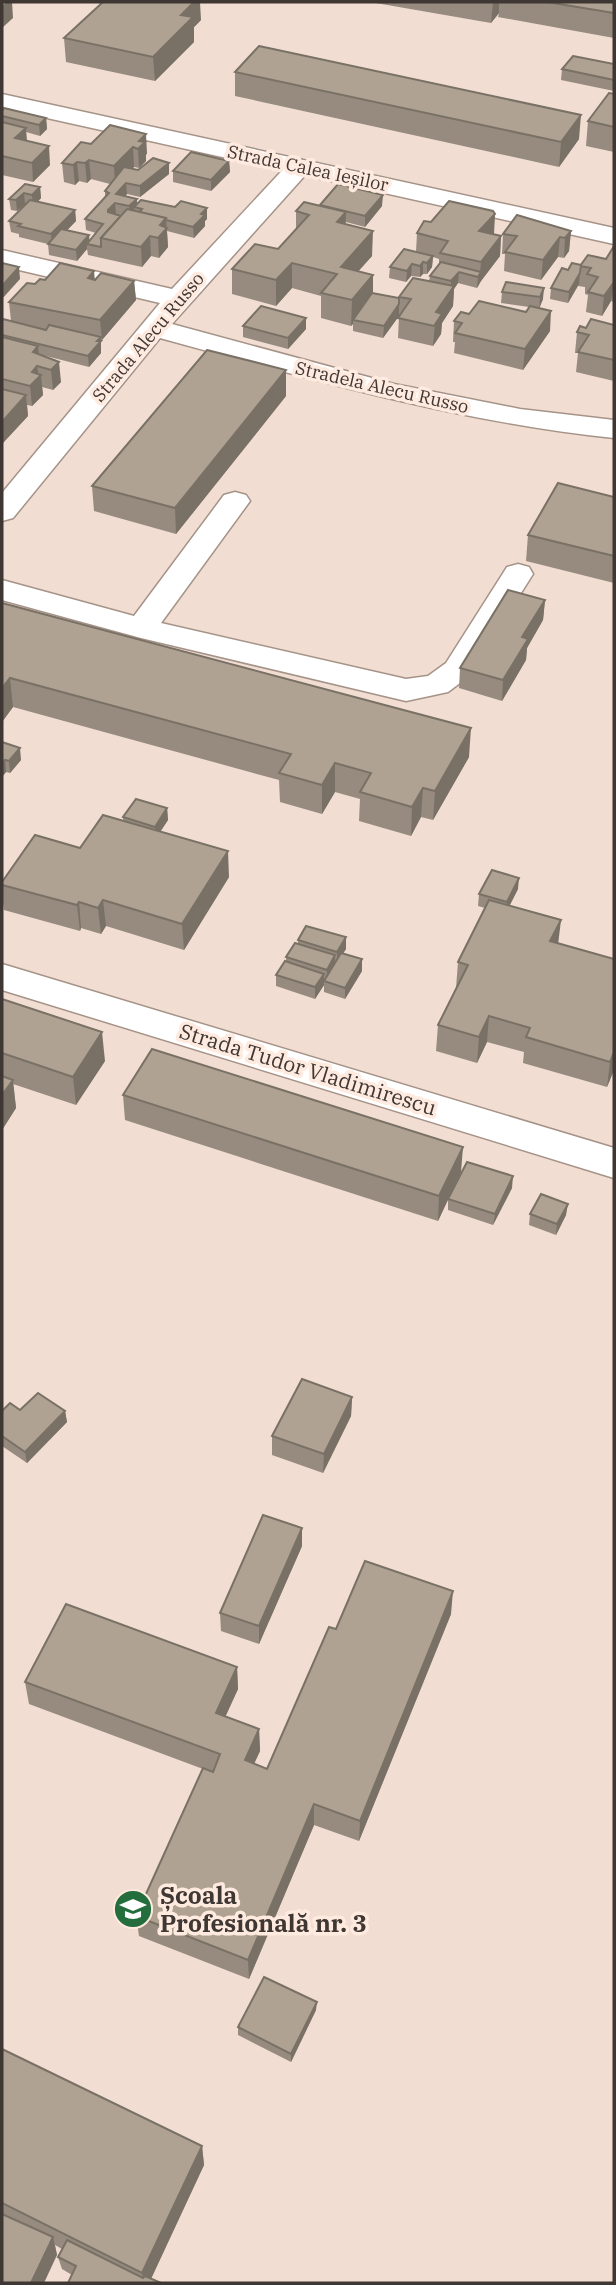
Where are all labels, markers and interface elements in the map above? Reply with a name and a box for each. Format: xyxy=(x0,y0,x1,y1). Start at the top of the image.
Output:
street label: Strada Calea Ieșilor xyxy=(225,140,391,196)
street label: Strada Alecu Russo xyxy=(87,267,209,407)
street label: Stradela Alecu Russo xyxy=(293,356,471,418)
street label: Strada Tudor Vladimirescu xyxy=(176,1017,440,1121)
place label: Școala Profesională nr. 3 xyxy=(160,1879,367,1939)
school or university icon: Școala Profesională nr. 3 xyxy=(112,1888,154,1930)

